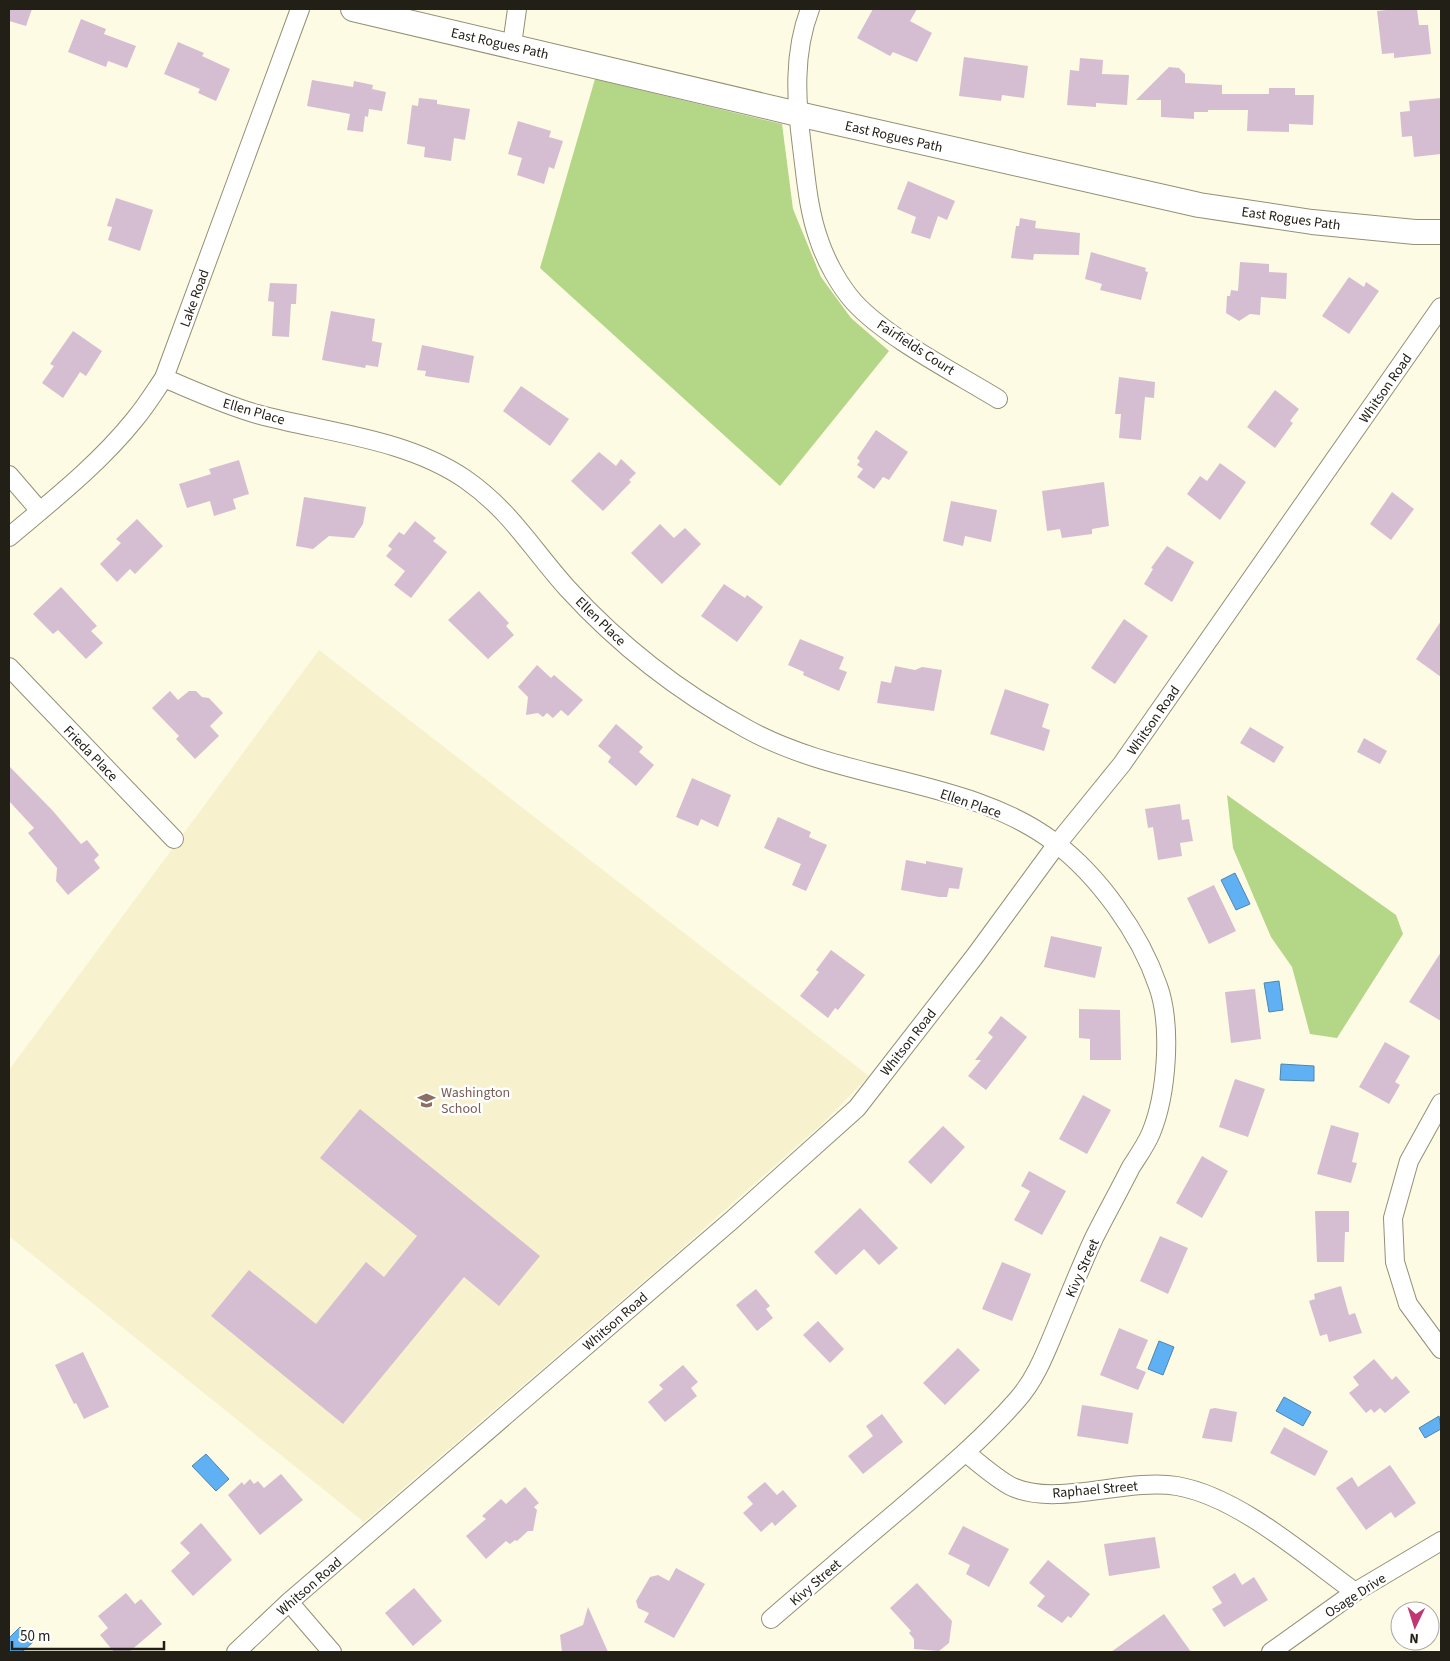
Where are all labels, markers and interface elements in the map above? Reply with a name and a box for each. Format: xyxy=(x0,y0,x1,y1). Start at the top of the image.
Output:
street label: East Rogues Path xyxy=(449,23,551,65)
street label: East Rogues Path xyxy=(843,116,945,158)
street label: East Rogues Path xyxy=(1240,202,1342,236)
street label: Lake Road xyxy=(175,267,215,330)
street label: Fairfields Court xyxy=(873,315,958,381)
street label: Whitson Road xyxy=(1355,350,1417,427)
street label: Ellen Place xyxy=(220,394,287,430)
street label: Ellen Place xyxy=(571,592,630,651)
street label: Whitson Road xyxy=(1123,682,1185,759)
street label: Frieda Place xyxy=(58,721,122,786)
street label: Ellen Place xyxy=(937,784,1004,824)
street label: Whitson Road xyxy=(876,1005,941,1081)
place label: Washington School xyxy=(441,1083,510,1119)
school or university icon: Washington School xyxy=(417,1090,437,1110)
street label: Kivy Street xyxy=(1061,1236,1105,1301)
street label: Whitson Road xyxy=(579,1288,653,1356)
street label: Raphael Street xyxy=(1051,1476,1139,1504)
street label: Whitson Road xyxy=(273,1553,347,1621)
street label: Kivy Street xyxy=(786,1555,846,1611)
street label: Osage Drive xyxy=(1321,1569,1390,1623)
north arrow xyxy=(1390,1601,1440,1651)
scale bar xyxy=(12,1618,165,1650)
text: 50 m xyxy=(20,1626,50,1647)
text: N xyxy=(1409,1628,1420,1648)

